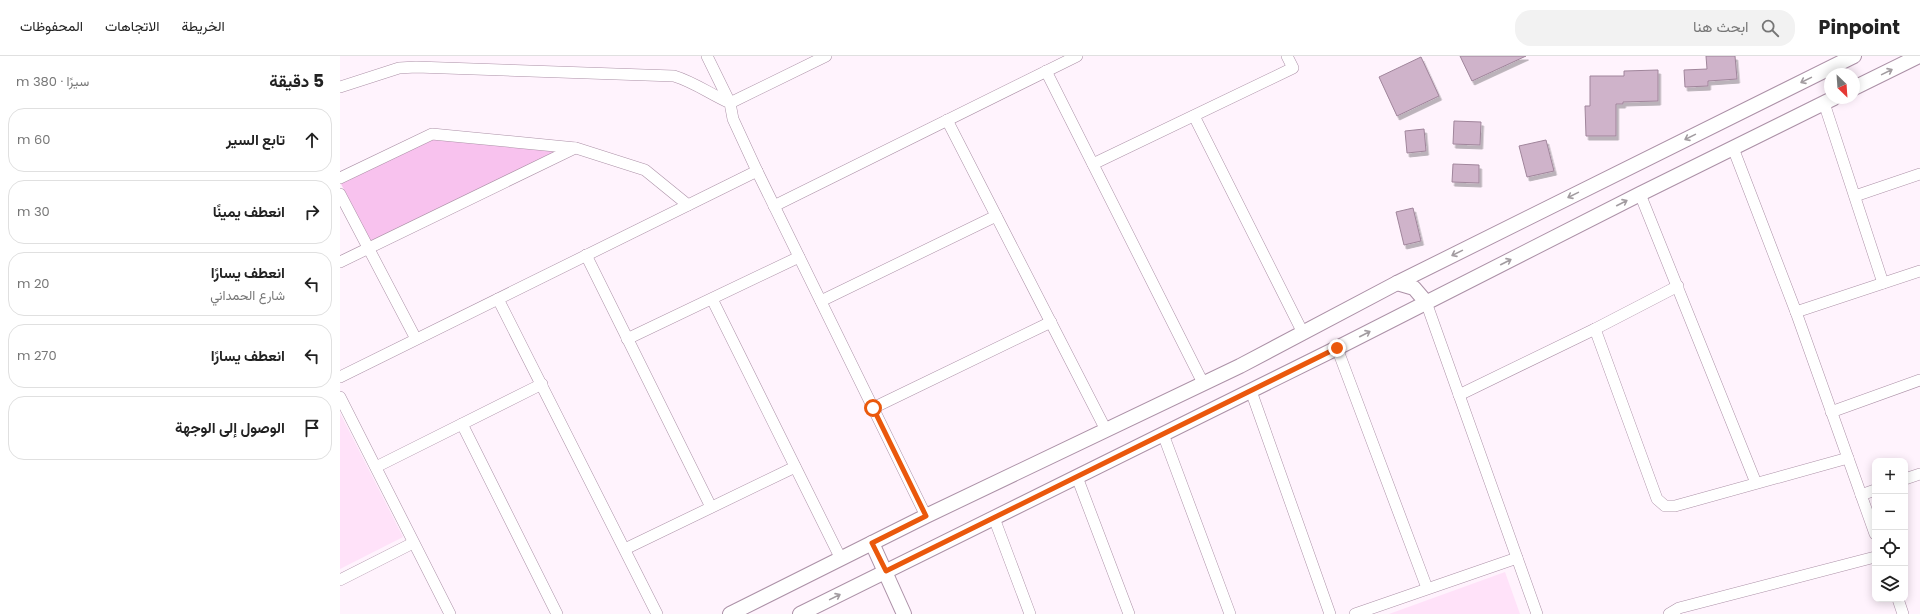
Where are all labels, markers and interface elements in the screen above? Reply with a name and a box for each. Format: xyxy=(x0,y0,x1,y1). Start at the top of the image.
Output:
search box xyxy=(1515,10,1795,46)
text: Pinpoint xyxy=(1819,14,1900,41)
text: المحفوظات xyxy=(20,16,83,36)
text: الاتجاهات xyxy=(105,16,159,36)
text: الخريطة xyxy=(181,16,225,36)
text: ابحث هنا xyxy=(1693,16,1749,37)
icon: search xyxy=(1759,17,1781,39)
north arrow xyxy=(1824,68,1860,104)
one-way arrow xyxy=(1880,68,1892,75)
text: 5 دقيقة xyxy=(269,69,324,93)
text: سيرًا · 380 m xyxy=(16,72,89,91)
one-way arrow xyxy=(1801,76,1813,84)
text: تابع السير xyxy=(226,129,285,150)
icon: ahead xyxy=(301,129,323,151)
text: 60 m xyxy=(17,130,50,149)
one-way arrow xyxy=(1684,134,1696,142)
one-way arrow xyxy=(1568,192,1580,199)
one-way arrow xyxy=(1616,199,1628,206)
text: انعطف يمينًا xyxy=(213,201,285,222)
icon: right xyxy=(301,201,323,223)
text: 30 m xyxy=(17,202,50,221)
one-way arrow xyxy=(1451,250,1463,257)
one-way arrow xyxy=(1500,258,1512,265)
text: انعطف يسارًا xyxy=(211,262,285,283)
icon: left xyxy=(301,273,323,295)
text: 20 m xyxy=(17,274,50,293)
text: شارع الحمداني xyxy=(210,286,285,305)
one-way arrow xyxy=(1359,329,1371,337)
route end xyxy=(1328,339,1346,357)
text: انعطف يسارًا xyxy=(211,345,285,366)
icon: left xyxy=(301,345,323,367)
text: 270 m xyxy=(17,346,57,365)
route start xyxy=(864,399,882,417)
text: الوصول إلى الوجهة xyxy=(175,417,285,438)
icon: arrive xyxy=(301,417,323,439)
map controls xyxy=(1872,458,1908,602)
button: + xyxy=(1872,458,1908,494)
button: − xyxy=(1872,494,1908,530)
button: locate xyxy=(1872,530,1908,566)
button: layers xyxy=(1872,566,1908,602)
one-way arrow xyxy=(829,593,841,600)

